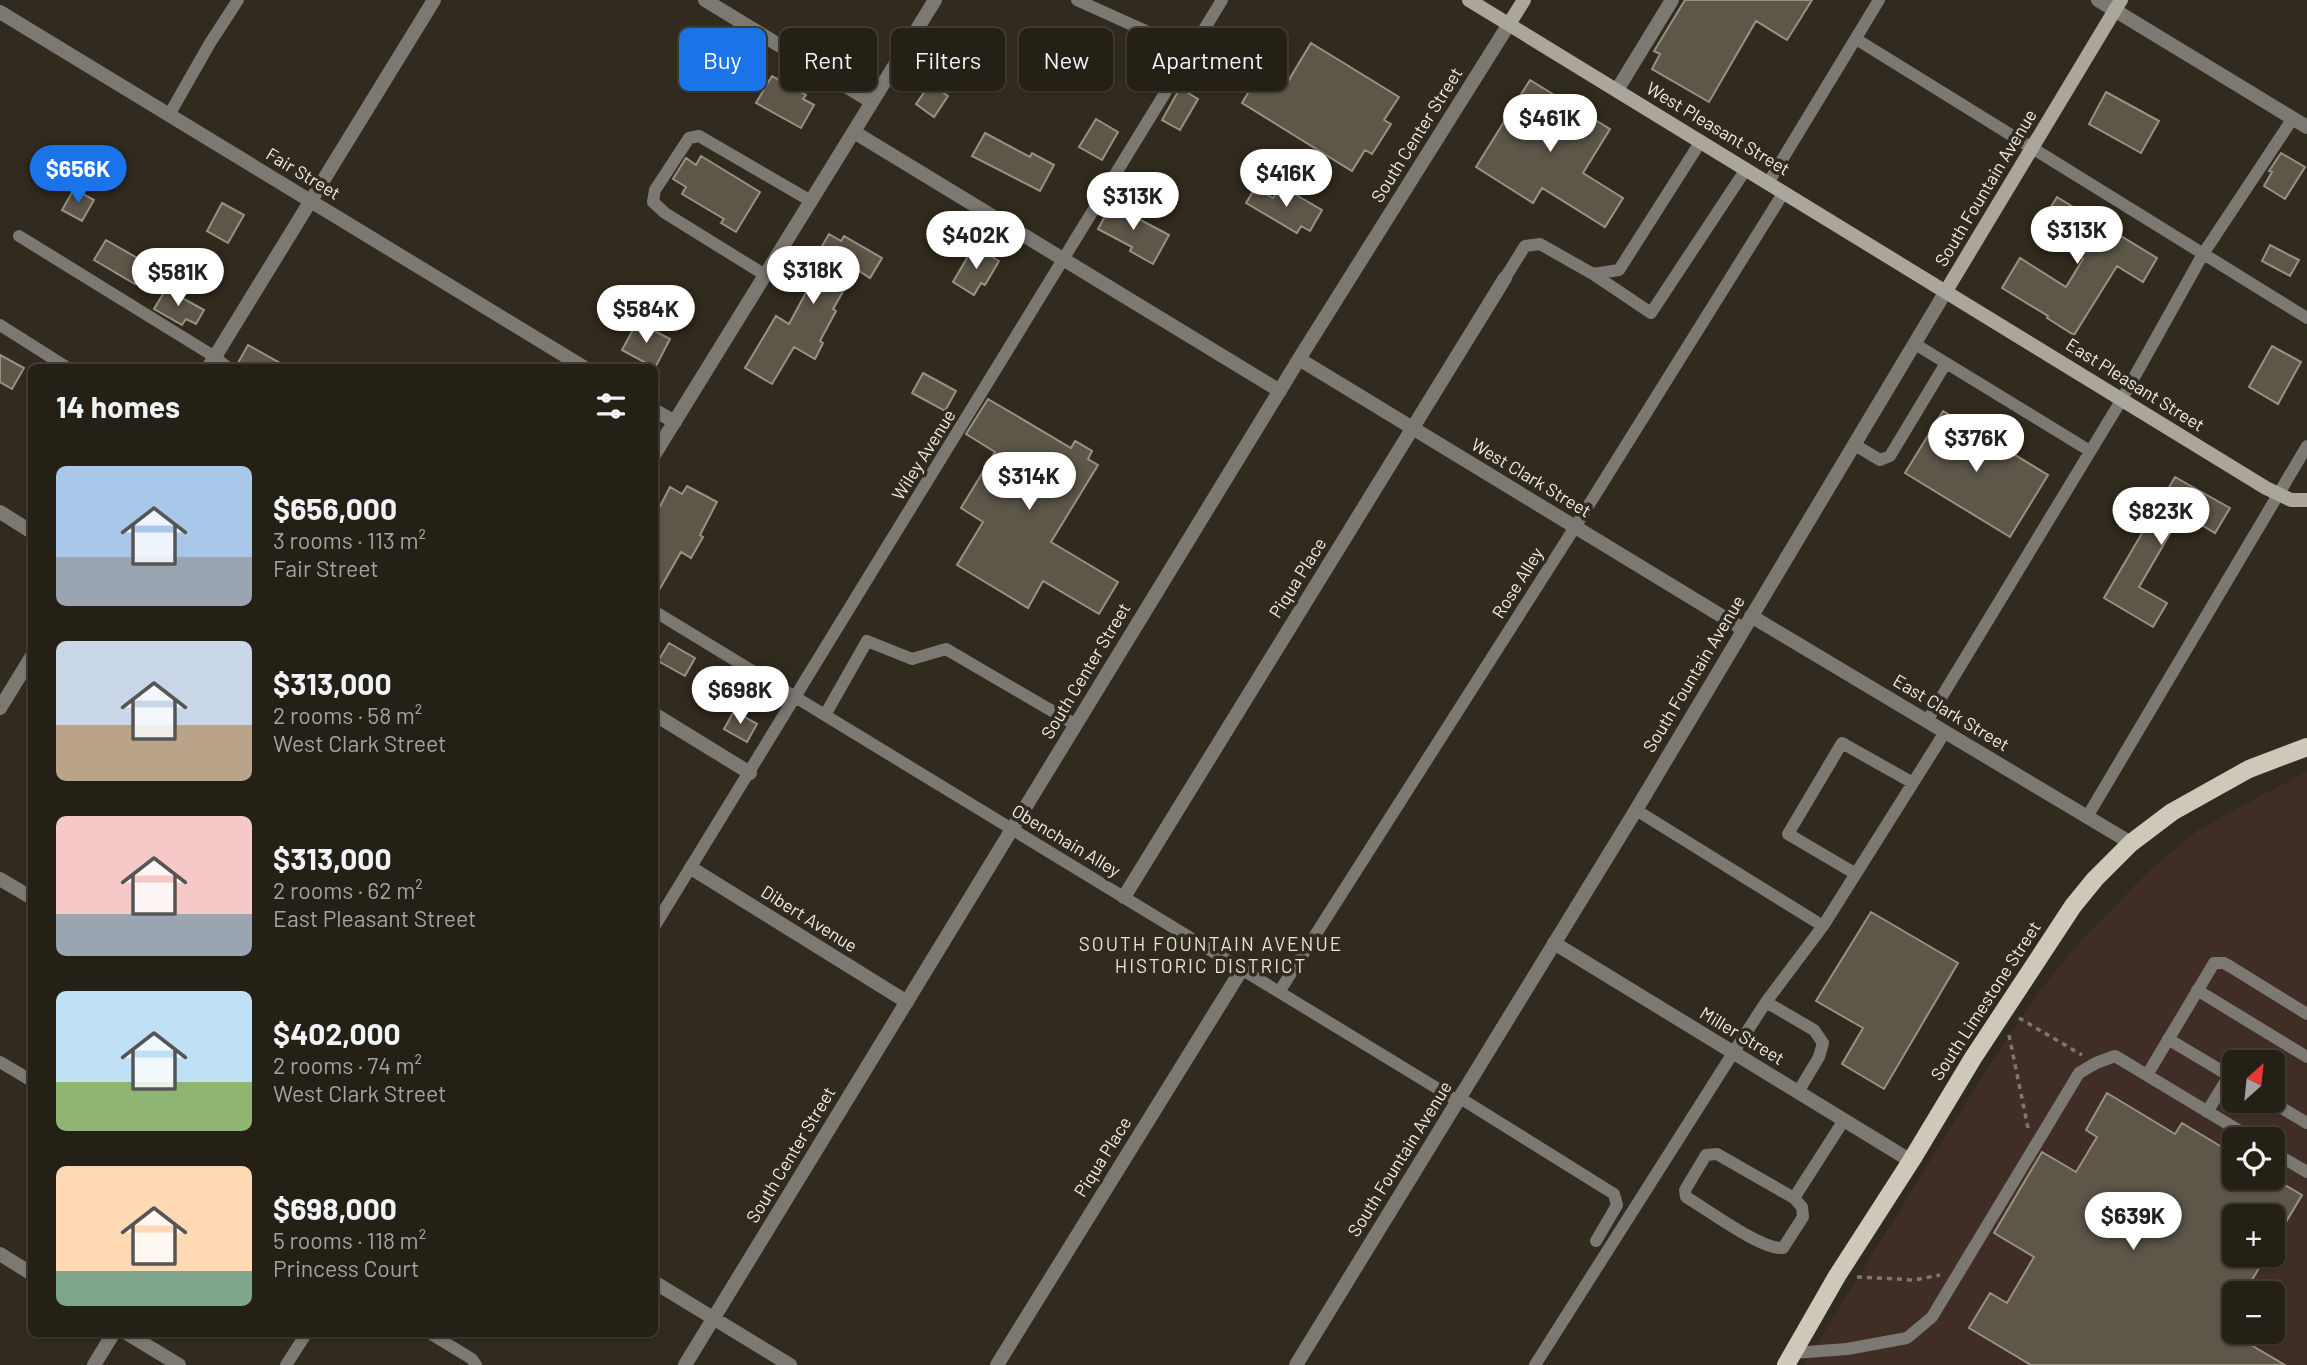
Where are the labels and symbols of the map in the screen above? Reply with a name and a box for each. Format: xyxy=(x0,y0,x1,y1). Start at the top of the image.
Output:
street label: South Center Street xyxy=(1366,63,1467,206)
street label: West Pleasant Street xyxy=(1643,77,1794,180)
pin: $461K xyxy=(1501,94,1599,154)
street label: South Fountain Avenue xyxy=(1930,105,2041,270)
street label: Fair Street xyxy=(262,142,345,204)
pin: $656K xyxy=(29,146,127,205)
pin: $416K xyxy=(1237,150,1335,209)
pin: $313K xyxy=(1084,173,1182,232)
pin: $313K xyxy=(2028,206,2126,266)
pin: $402K xyxy=(927,212,1025,271)
pin: $318K xyxy=(764,246,862,306)
pin: $581K xyxy=(129,248,227,308)
pin: $584K xyxy=(597,286,695,345)
street label: East Pleasant Street xyxy=(2062,333,2209,436)
street label: Wiley Avenue xyxy=(887,405,960,504)
pin: $376K xyxy=(1927,414,2025,474)
street label: West Clark Street xyxy=(1468,433,1595,522)
pin: $314K xyxy=(980,452,1078,512)
pin: $823K xyxy=(2112,488,2210,547)
street label: Piqua Place xyxy=(1264,533,1330,622)
street label: Rose Alley xyxy=(1487,543,1548,622)
street label: South Fountain Avenue xyxy=(1638,591,1749,756)
street label: South Center Street xyxy=(1036,598,1135,743)
pin: $698K xyxy=(691,666,789,726)
street label: East Clark Street xyxy=(1890,669,2014,755)
street label: Obenchain Alley xyxy=(1008,799,1125,881)
street label: Dibert Avenue xyxy=(757,880,862,956)
street label: South Limestone Street xyxy=(1925,917,2045,1084)
district label: SOUTH FOUNTAIN AVENUE HISTORIC DISTRICT xyxy=(1079,932,1343,977)
street label: Miller Street xyxy=(1696,1001,1789,1069)
north arrow xyxy=(2222,1050,2286,1113)
street label: South Fountain Avenue xyxy=(1342,1077,1456,1240)
street label: South Center Street xyxy=(741,1082,840,1227)
street label: Piqua Place xyxy=(1069,1112,1135,1201)
pin: $639K xyxy=(2084,1192,2182,1252)

